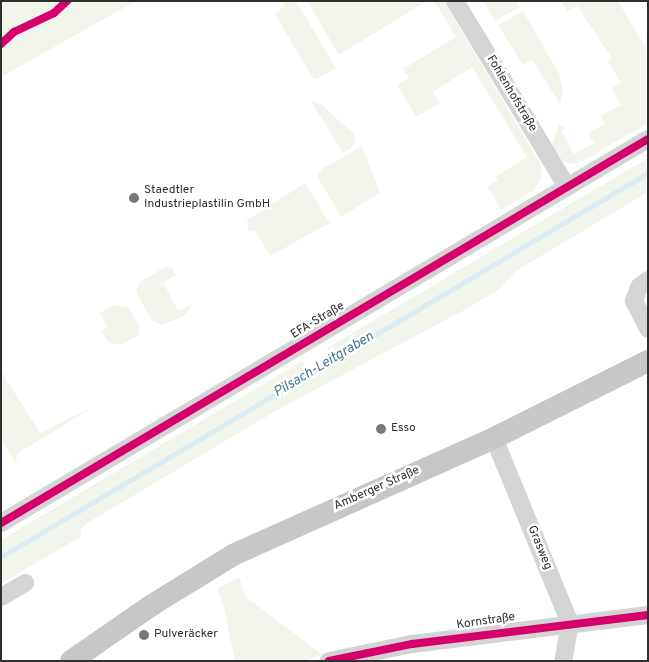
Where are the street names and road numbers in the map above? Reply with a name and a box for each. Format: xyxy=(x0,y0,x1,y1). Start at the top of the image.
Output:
street label: Fohlenhofstraße xyxy=(483,53,539,135)
street label: EFA-Straße xyxy=(289,299,347,343)
street label: Amberger Straße xyxy=(332,464,422,514)
street label: Grasweg xyxy=(524,524,554,572)
street label: Kornstraße xyxy=(456,611,516,633)

